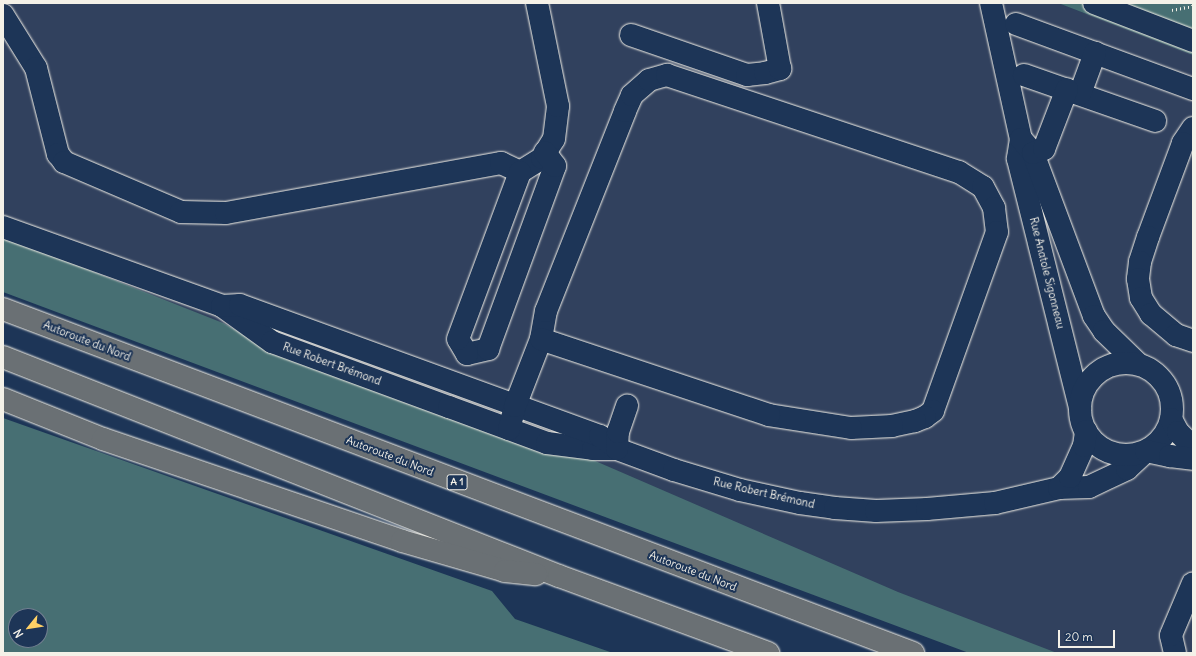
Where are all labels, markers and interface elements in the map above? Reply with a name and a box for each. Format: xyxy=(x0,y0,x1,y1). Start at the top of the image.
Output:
street label: Rue Anatole Sigonneau xyxy=(1027,216,1067,330)
street label: Autoroute du Nord xyxy=(41,318,133,364)
street label: Rue Robert Brémond xyxy=(281,340,383,388)
street label: Autoroute du Nord xyxy=(344,433,436,479)
road number: A 1 xyxy=(446,474,468,490)
street label: Rue Robert Brémond xyxy=(712,475,816,511)
street label: Autoroute du Nord xyxy=(647,548,739,594)
north arrow xyxy=(8,608,48,648)
scale bar xyxy=(1060,622,1117,648)
text: N xyxy=(11,627,26,640)
text: 20 m xyxy=(1065,629,1093,644)

